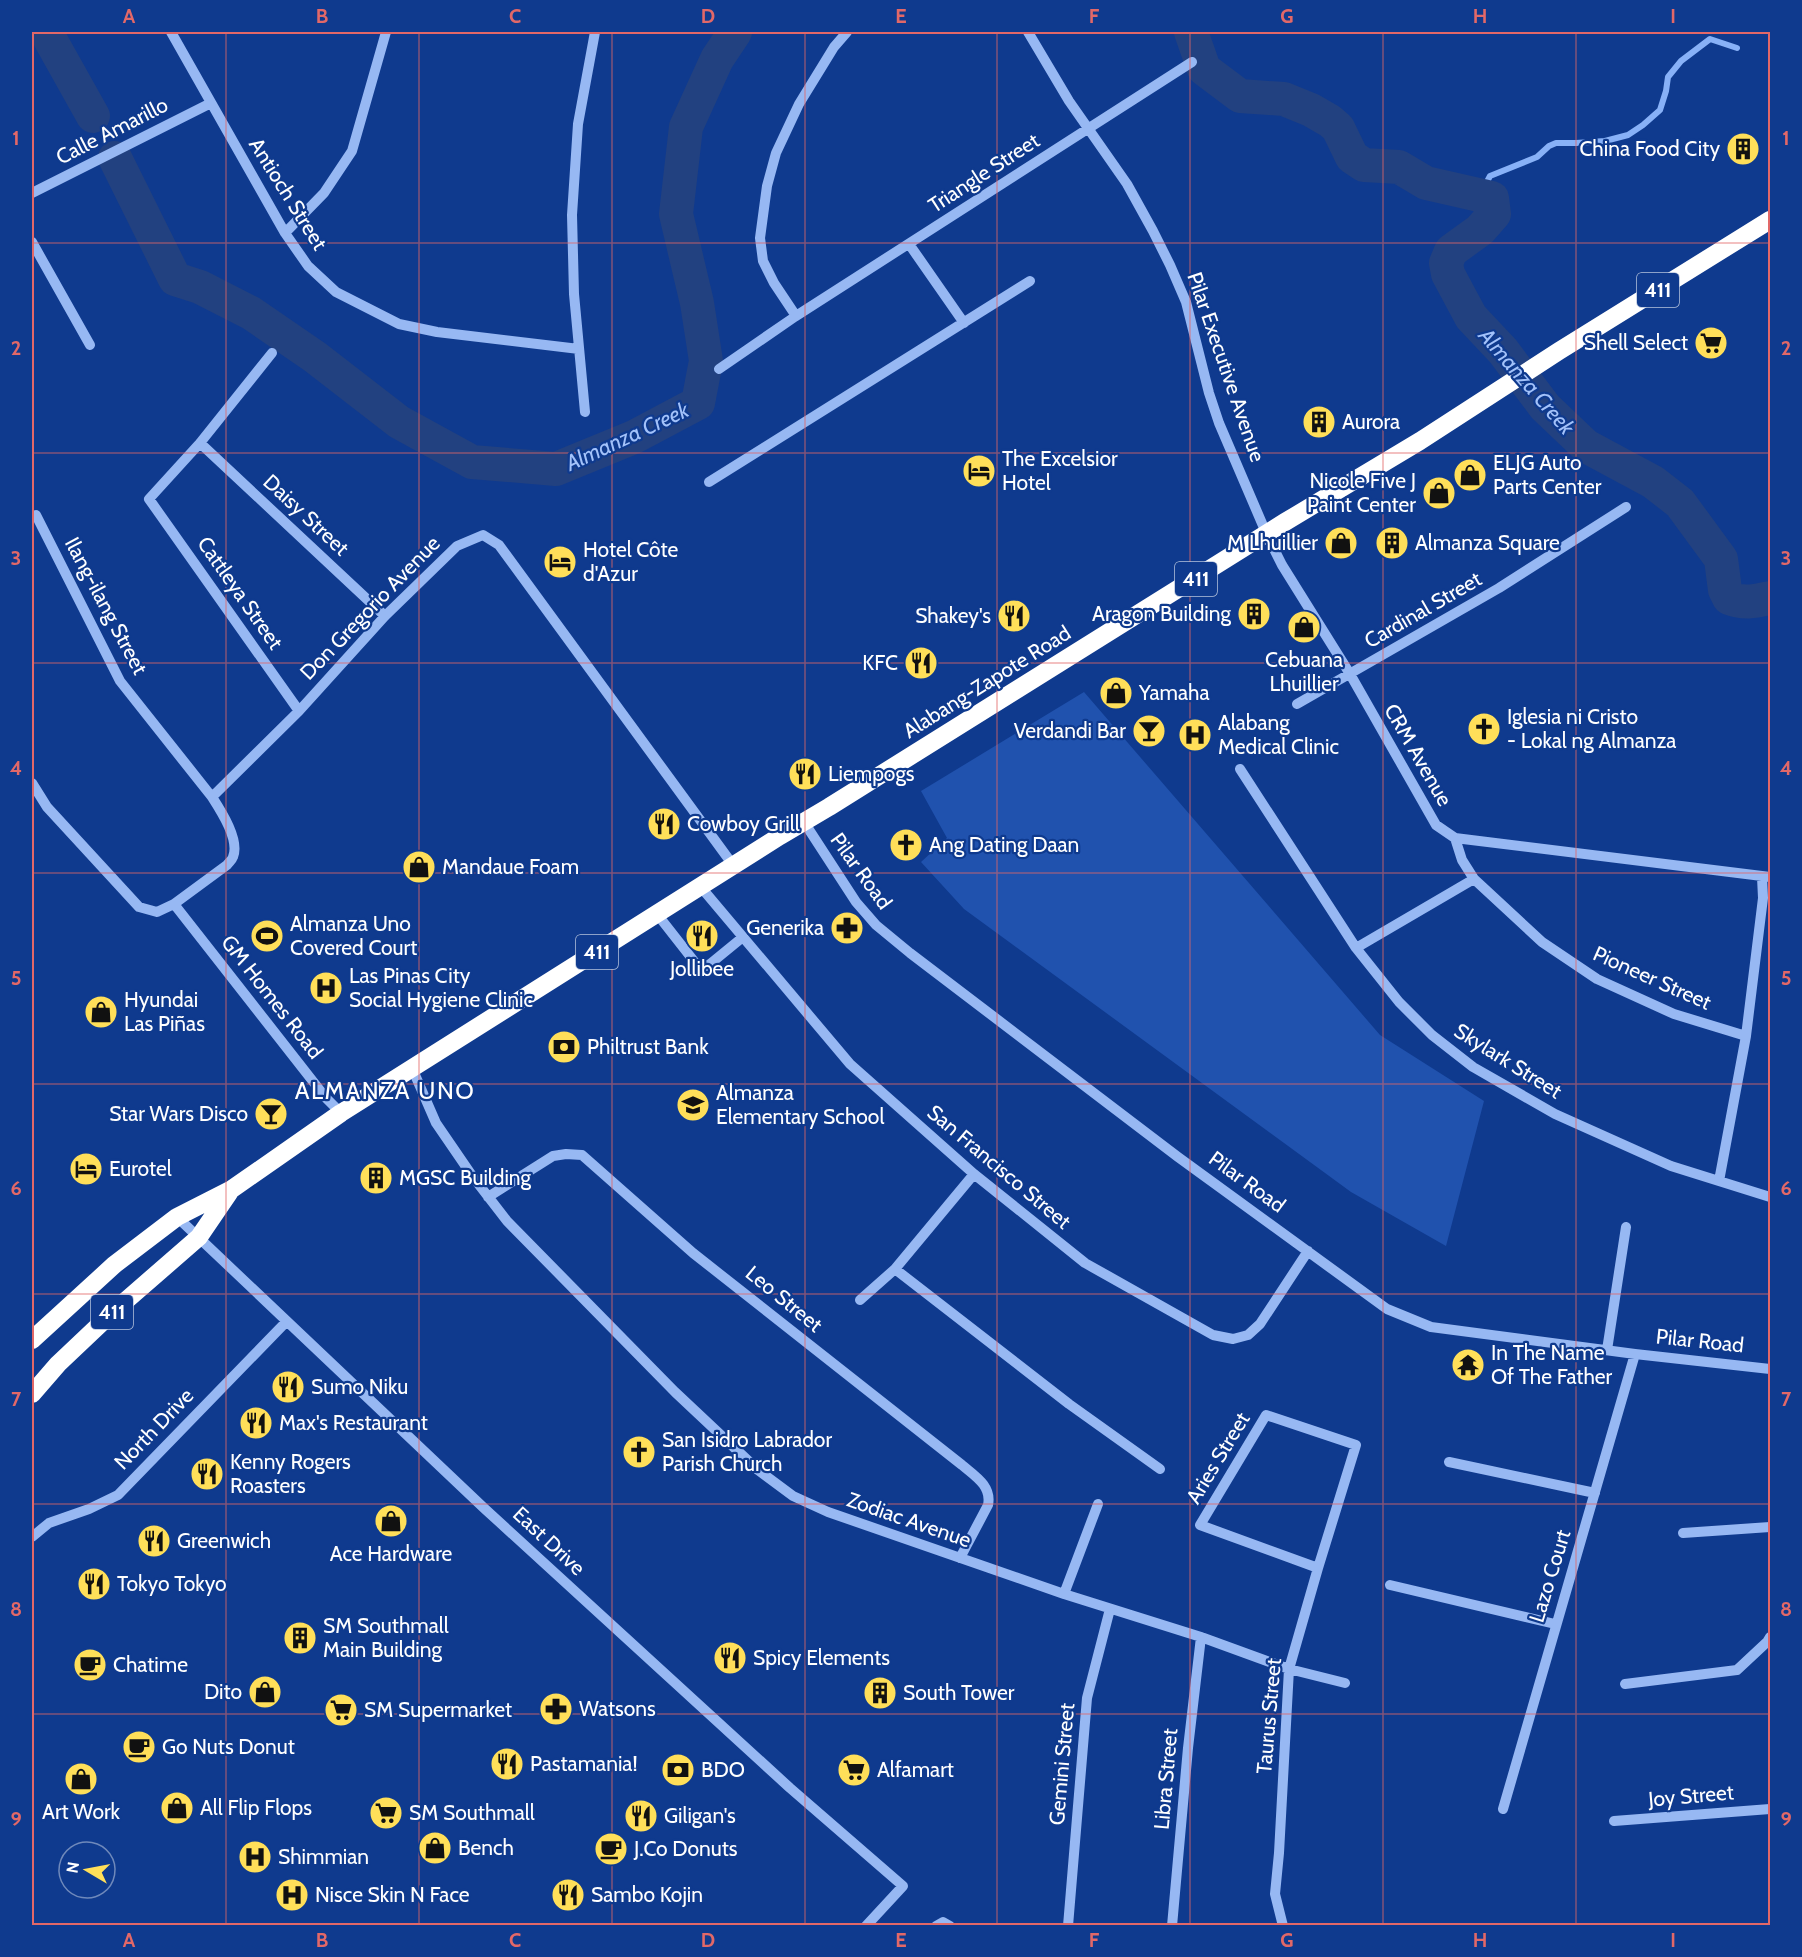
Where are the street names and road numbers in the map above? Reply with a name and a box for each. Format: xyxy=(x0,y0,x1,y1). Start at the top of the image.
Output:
street label: Calle Amarillo xyxy=(52,92,172,169)
street label: Triangle Street xyxy=(924,128,1044,218)
street label: Antioch Street xyxy=(244,133,333,254)
street label: Pilar Executive Avenue xyxy=(1182,269,1271,465)
road number: 411 xyxy=(1637,273,1679,307)
street label: Daisy Street xyxy=(258,469,354,560)
street label: Don Gregorio Avenue xyxy=(295,530,445,685)
street label: Cattleya Street xyxy=(192,532,288,654)
street label: Ilang-ilang Street xyxy=(60,533,153,679)
road number: 411 xyxy=(1175,562,1217,596)
street label: Cardinal Street xyxy=(1360,566,1486,653)
street label: Alabang-Zapote Road xyxy=(898,620,1075,743)
street label: CRM Avenue xyxy=(1379,699,1458,811)
street label: Pilar Road xyxy=(825,828,897,914)
street label: GM Homes Road xyxy=(216,930,328,1064)
road number: 411 xyxy=(576,935,618,969)
street label: Pioneer Street xyxy=(1589,940,1715,1015)
street label: Skylark Street xyxy=(1450,1018,1567,1103)
street label: San Francisco Street xyxy=(923,1099,1076,1234)
street label: Pilar Road xyxy=(1204,1146,1290,1218)
street label: Leo Street xyxy=(741,1260,828,1337)
road number: 411 xyxy=(91,1295,133,1329)
street label: Pilar Road xyxy=(1655,1323,1745,1358)
street label: North Drive xyxy=(109,1383,199,1474)
street label: Aries Street xyxy=(1181,1408,1255,1508)
street label: Zodiac Avenue xyxy=(844,1487,975,1553)
street label: East Drive xyxy=(508,1501,591,1580)
street label: Lazo Court xyxy=(1524,1527,1575,1625)
street label: Taurus Street xyxy=(1251,1657,1286,1775)
street label: Gemini Street xyxy=(1044,1702,1079,1826)
street label: Libra Street xyxy=(1149,1727,1182,1831)
street label: Joy Street xyxy=(1646,1779,1735,1812)

